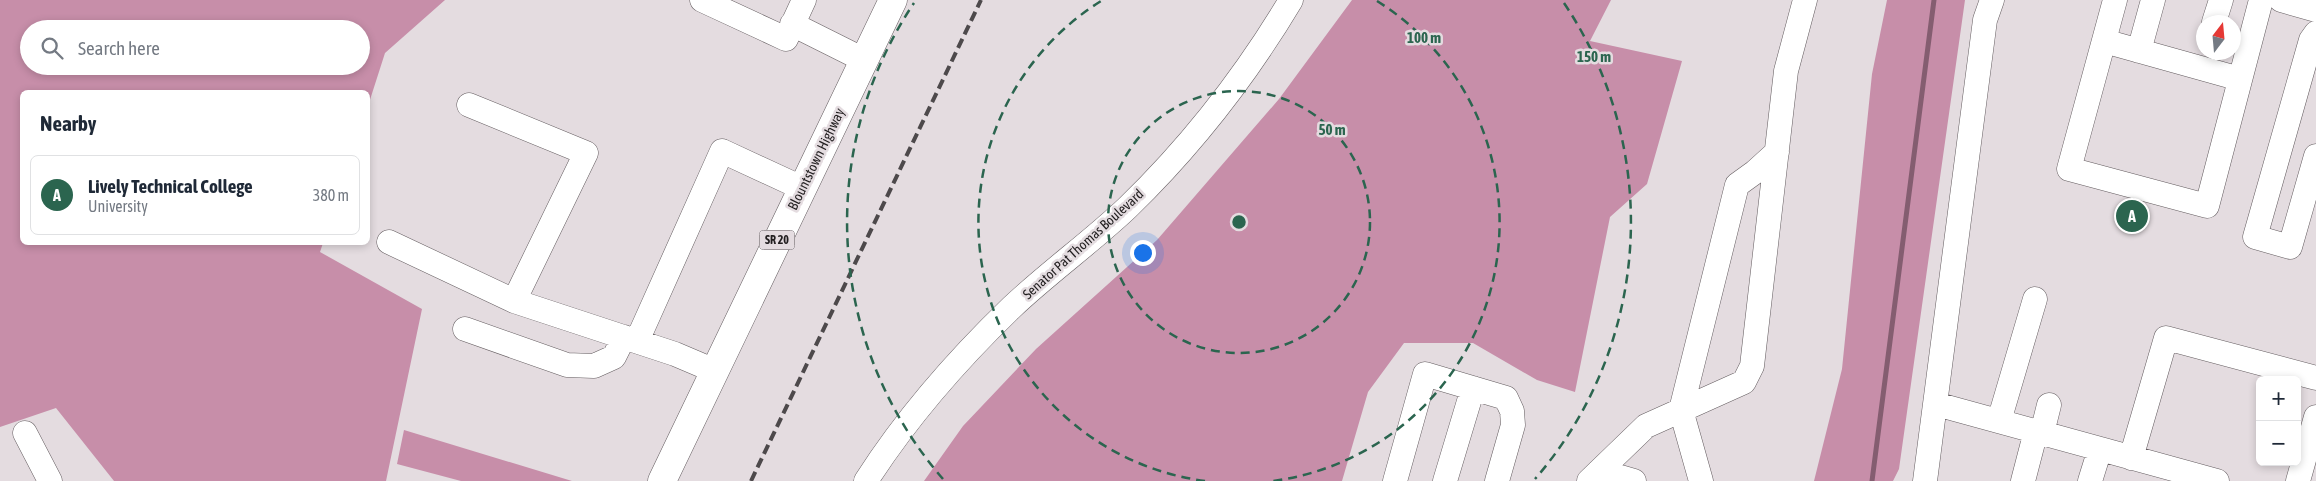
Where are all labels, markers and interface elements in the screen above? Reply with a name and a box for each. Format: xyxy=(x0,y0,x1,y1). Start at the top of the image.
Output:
north arrow xyxy=(2196,15,2241,60)
search box xyxy=(20,20,370,75)
text: 100 m xyxy=(1407,29,1441,46)
icon: search xyxy=(38,34,66,62)
text: Search here xyxy=(78,37,160,59)
text: 150 m xyxy=(1577,48,1611,65)
street label: Blountstown Highway xyxy=(784,105,848,213)
text: Nearby xyxy=(40,111,96,135)
text: 50 m xyxy=(1319,121,1346,138)
text: Lively Technical College xyxy=(88,175,253,197)
text: A xyxy=(53,186,61,204)
text: 380 m xyxy=(313,186,349,204)
street label: Senator Pat Thomas Boulevard xyxy=(1020,186,1146,302)
text: University xyxy=(88,197,148,215)
pin: A xyxy=(2116,197,2148,235)
centre of rings xyxy=(1230,213,1248,231)
road number: SR 20 xyxy=(760,230,794,250)
your location xyxy=(1130,240,1156,266)
map controls xyxy=(2256,376,2301,466)
button: + xyxy=(2256,376,2301,421)
button: − xyxy=(2256,421,2301,466)

